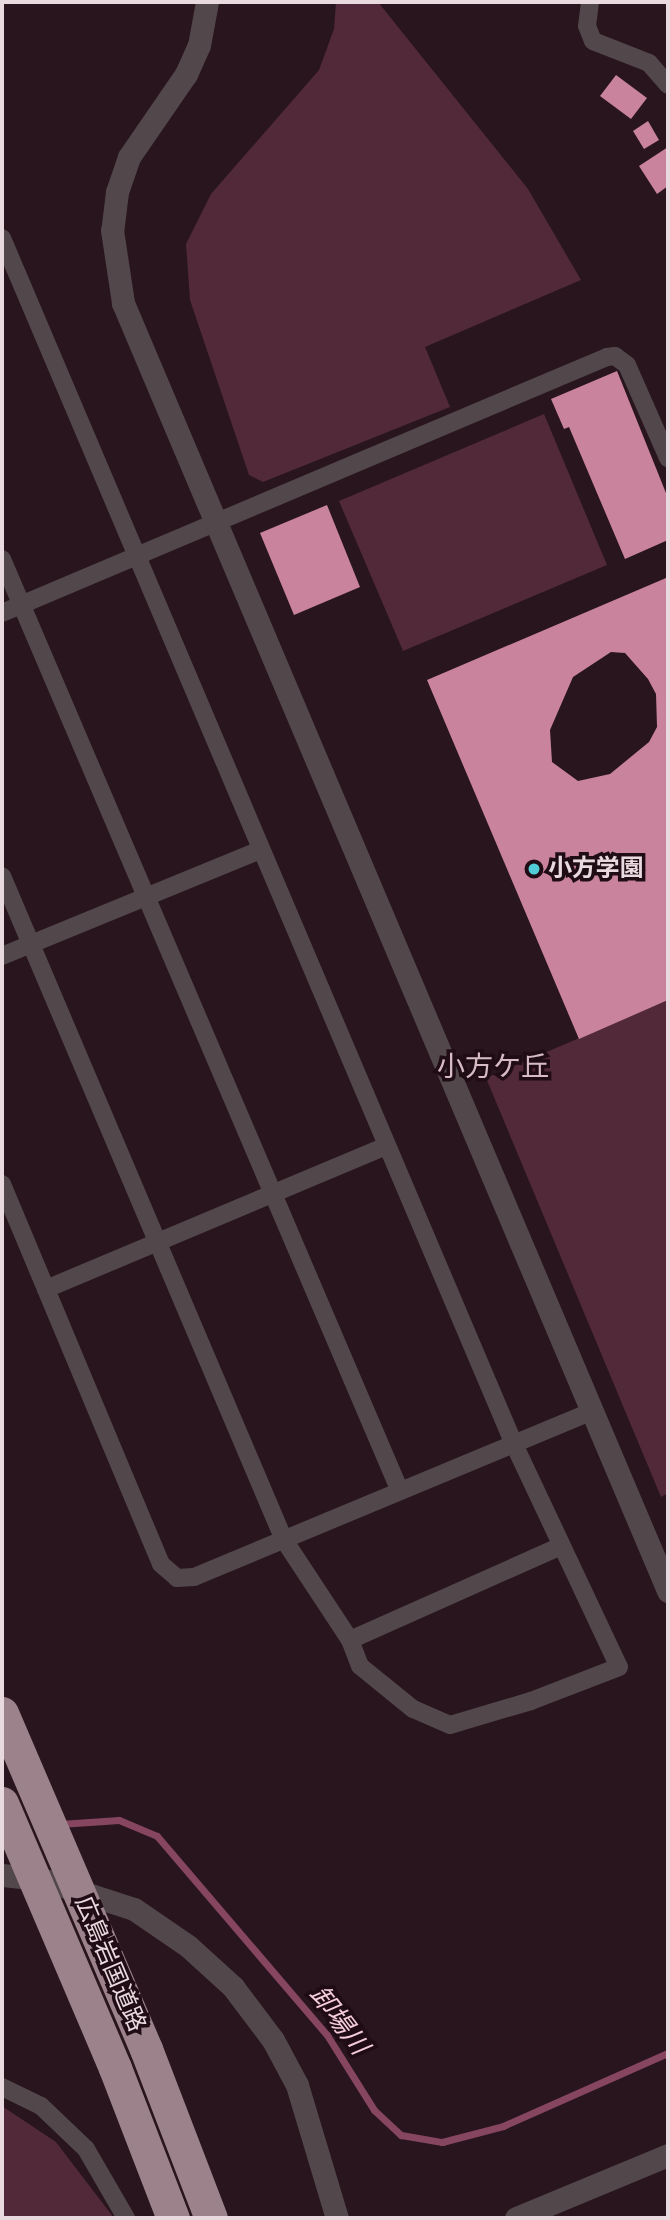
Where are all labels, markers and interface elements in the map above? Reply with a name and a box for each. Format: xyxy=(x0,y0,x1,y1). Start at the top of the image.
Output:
place label: 小方学園 xyxy=(548,855,644,883)
marker: 小方学園 xyxy=(526,861,542,877)
district label: 小方ケ丘 xyxy=(437,1050,549,1084)
street label: 広島岩国道路 xyxy=(69,1892,151,2036)
water label: 卸場川 xyxy=(302,1980,374,2062)

